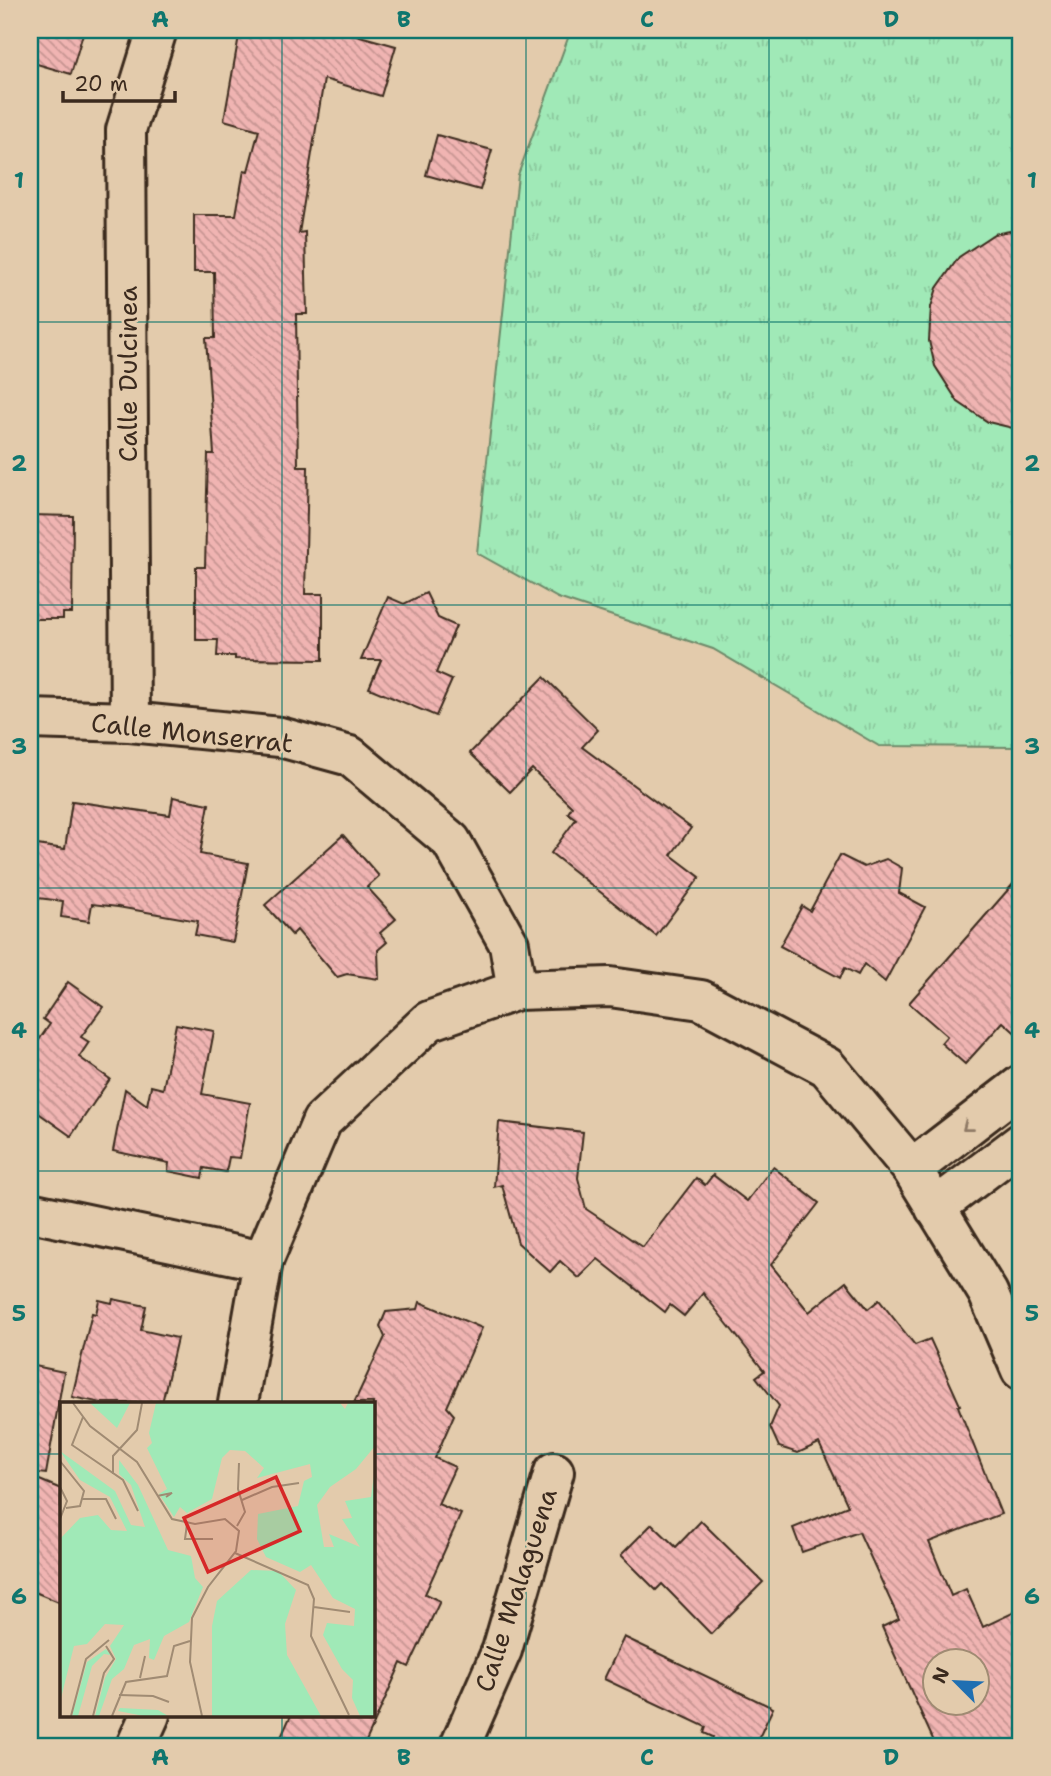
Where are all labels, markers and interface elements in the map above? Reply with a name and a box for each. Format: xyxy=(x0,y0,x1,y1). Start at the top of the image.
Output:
text: A xyxy=(151,4,169,34)
text: B xyxy=(397,4,411,34)
text: C xyxy=(640,4,654,34)
text: D xyxy=(883,4,899,34)
scale bar xyxy=(63,60,175,104)
text: 20 m xyxy=(74,70,128,98)
text: 1 xyxy=(14,165,24,195)
text: 1 xyxy=(1027,165,1037,195)
street label: Calle Dulcinea xyxy=(110,286,145,462)
text: 2 xyxy=(11,448,27,478)
text: 2 xyxy=(1024,448,1040,478)
street label: Calle Monserrat xyxy=(89,704,295,761)
text: 3 xyxy=(11,731,27,761)
text: 3 xyxy=(1024,731,1040,761)
text: 4 xyxy=(11,1015,27,1045)
text: 4 xyxy=(1024,1015,1040,1045)
one-way arrow xyxy=(963,1118,975,1131)
text: 5 xyxy=(12,1298,26,1328)
text: 5 xyxy=(1025,1298,1039,1328)
inset map xyxy=(60,1402,374,1716)
street label: Calle Malaguena xyxy=(466,1484,565,1696)
text: 6 xyxy=(11,1581,27,1611)
text: 6 xyxy=(1024,1581,1040,1611)
north arrow xyxy=(922,1646,992,1716)
text: N xyxy=(926,1663,955,1687)
text: A xyxy=(151,1742,169,1772)
text: B xyxy=(397,1742,411,1772)
text: C xyxy=(640,1742,654,1772)
text: D xyxy=(883,1742,899,1772)

